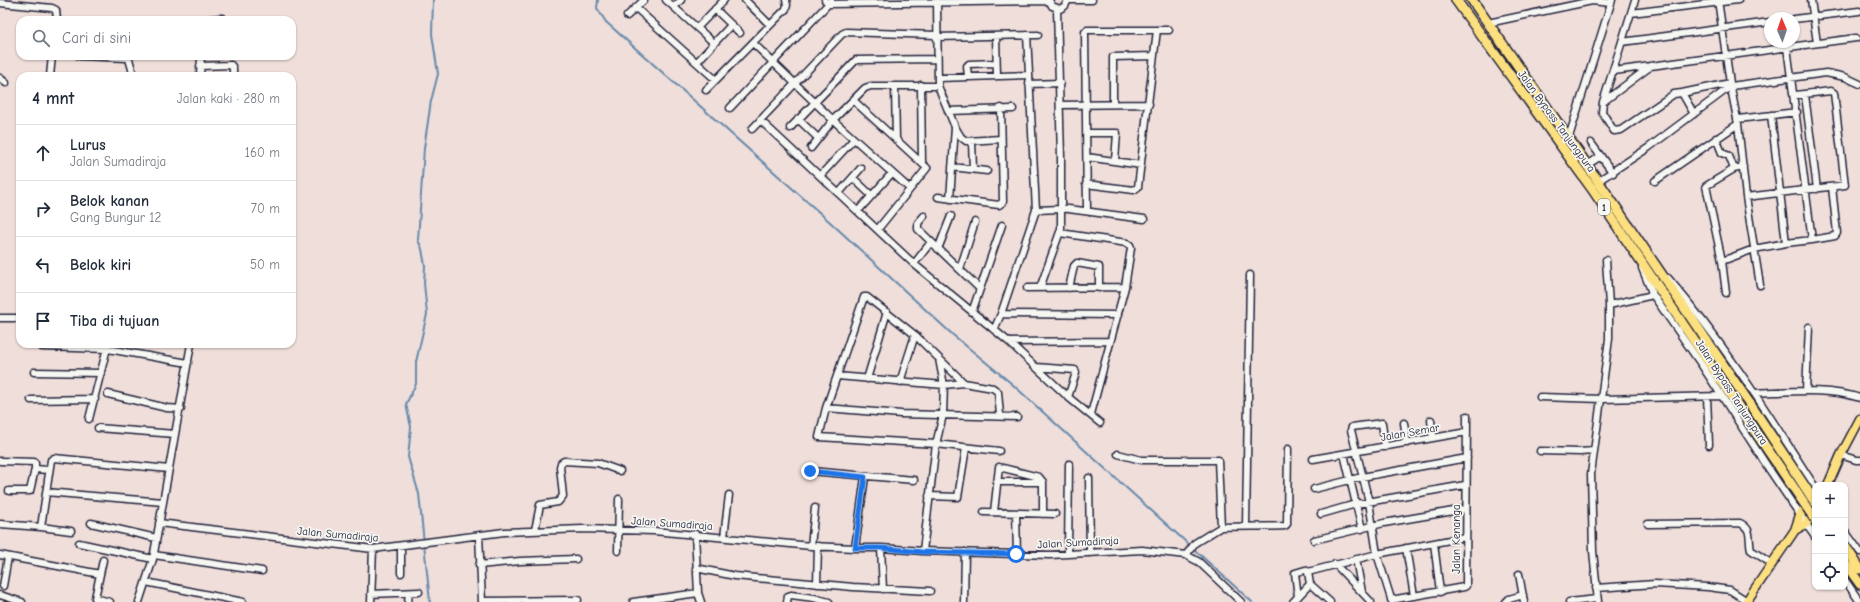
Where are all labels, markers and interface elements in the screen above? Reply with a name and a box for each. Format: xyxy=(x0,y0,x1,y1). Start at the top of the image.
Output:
north arrow xyxy=(1764,12,1800,48)
search box xyxy=(16,16,296,60)
icon: search xyxy=(30,27,52,49)
text: Cari di sini xyxy=(62,29,131,47)
street label: Jalan Bypass Tanjungpura xyxy=(1515,68,1598,175)
text: 4 mnt xyxy=(32,89,74,108)
text: Jalan kaki · 280 m xyxy=(177,91,280,106)
text: Lurus xyxy=(70,136,106,154)
icon: ahead xyxy=(32,142,54,164)
text: 160 m xyxy=(245,145,280,160)
text: Jalan Sumadiraja xyxy=(70,154,166,169)
text: Belok kanan xyxy=(70,192,149,210)
icon: right xyxy=(32,198,54,220)
road number: 1 xyxy=(1598,199,1610,215)
text: 70 m xyxy=(251,201,280,216)
text: Gang Bungur 12 xyxy=(70,210,161,225)
icon: left xyxy=(32,254,54,276)
text: Belok kiri xyxy=(70,256,131,274)
text: 50 m xyxy=(250,257,280,272)
icon: arrive xyxy=(32,310,54,332)
text: Tiba di tujuan xyxy=(70,312,159,330)
street label: Jalan Bypass Tanjungpura xyxy=(1693,337,1770,447)
street label: Jalan Semar xyxy=(1380,421,1441,444)
route end xyxy=(801,462,819,480)
map controls xyxy=(1812,482,1848,590)
button: + xyxy=(1812,482,1848,518)
street label: Jalan Kenanga xyxy=(1450,504,1463,574)
street label: Jalan Sumadiraja xyxy=(631,514,713,533)
button: − xyxy=(1812,518,1848,554)
street label: Jalan Sumadiraja xyxy=(297,524,379,545)
street label: Jalan Sumadiraja xyxy=(1037,534,1119,551)
route start xyxy=(1007,545,1025,563)
button: locate xyxy=(1812,554,1848,590)

